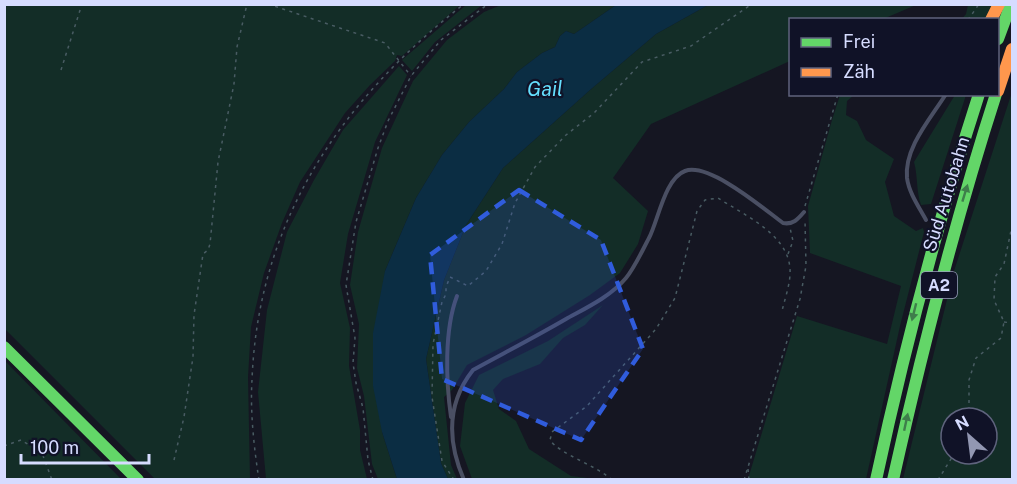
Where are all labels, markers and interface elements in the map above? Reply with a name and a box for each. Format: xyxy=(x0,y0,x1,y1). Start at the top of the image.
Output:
legend xyxy=(789,18,999,96)
text: Frei xyxy=(843,31,875,52)
text: Zäh xyxy=(843,61,875,82)
water label: Gail xyxy=(527,77,563,101)
street label: Süd Autobahn xyxy=(919,134,973,254)
one-way arrow xyxy=(961,184,970,202)
road number: A2 xyxy=(921,272,957,298)
one-way arrow xyxy=(909,302,919,321)
north arrow xyxy=(939,406,999,466)
text: N xyxy=(952,412,972,435)
one-way arrow xyxy=(901,413,911,432)
scale bar xyxy=(21,427,148,465)
text: 100 m xyxy=(30,437,79,458)

